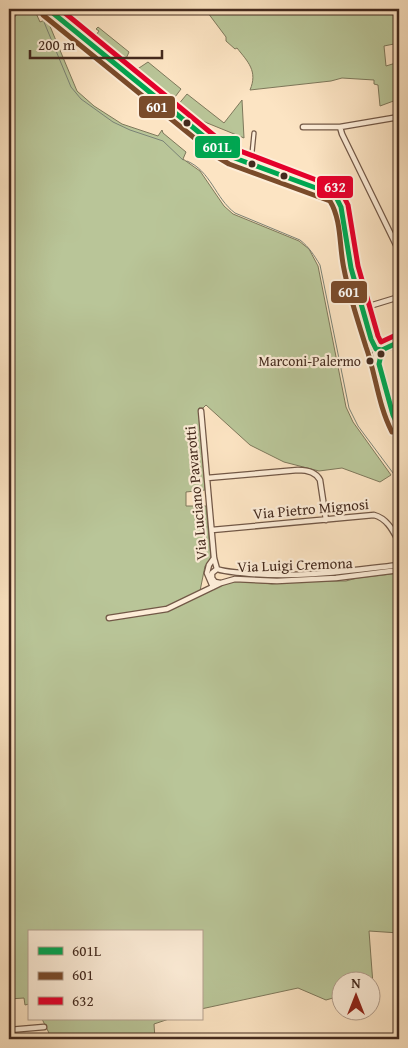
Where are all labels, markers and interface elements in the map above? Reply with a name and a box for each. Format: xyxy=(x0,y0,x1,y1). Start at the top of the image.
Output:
scale bar xyxy=(30,28,162,60)
text: 200 m xyxy=(38,34,76,55)
line badge: 601 xyxy=(138,95,176,119)
text: 601 xyxy=(146,97,168,117)
unlabelled marker xyxy=(182,118,192,128)
line badge: 601L xyxy=(194,135,241,159)
text: 601L xyxy=(202,137,232,157)
unlabelled marker xyxy=(247,159,257,169)
unlabelled marker xyxy=(279,171,289,181)
line badge: 632 xyxy=(316,175,354,199)
text: 632 xyxy=(324,177,346,197)
line badge: 601 xyxy=(330,280,368,304)
text: 601 xyxy=(338,282,360,302)
unlabelled marker xyxy=(376,349,386,359)
place label: Marconi-Palermo xyxy=(258,351,361,371)
marker: Marconi-Palermo xyxy=(365,356,375,366)
street label: Via Luciano Pavarotti xyxy=(179,425,212,561)
street label: Via Pietro Mignosi xyxy=(252,493,370,524)
street label: Via Luigi Cremona xyxy=(237,552,353,577)
legend xyxy=(28,930,202,1020)
text: 601L xyxy=(72,940,102,961)
text: 601 xyxy=(72,964,94,985)
north arrow xyxy=(330,970,380,1020)
text: N xyxy=(351,973,361,993)
text: 632 xyxy=(72,990,94,1011)

